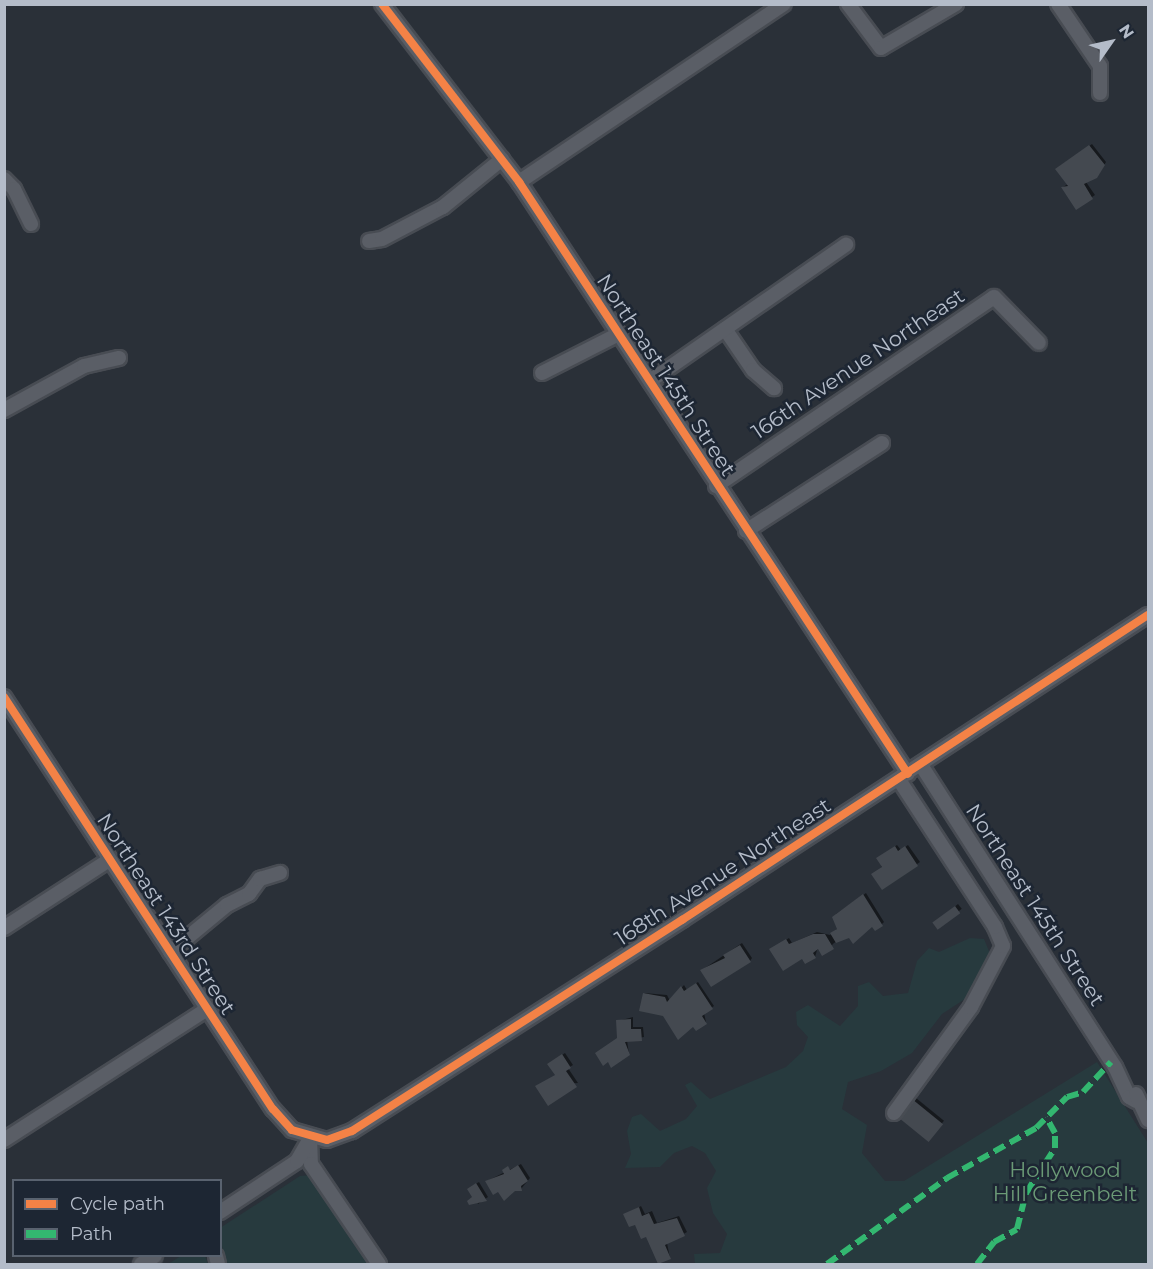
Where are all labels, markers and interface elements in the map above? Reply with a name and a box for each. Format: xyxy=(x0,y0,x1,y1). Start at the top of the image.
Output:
north arrow xyxy=(1081,12,1141,72)
text: N xyxy=(1115,21,1138,42)
street label: Northeast 145th Street xyxy=(591,269,741,481)
street label: 166th Avenue Northeast xyxy=(747,283,969,445)
street label: 168th Avenue Northeast xyxy=(610,793,836,951)
street label: Northeast 145th Street xyxy=(960,799,1110,1011)
street label: Northeast 143rd Street xyxy=(91,809,241,1019)
park label: Hollywood Hill Greenbelt xyxy=(993,1157,1137,1207)
legend xyxy=(12,1179,222,1257)
text: Cycle path xyxy=(70,1193,165,1215)
text: Path xyxy=(70,1223,113,1245)

